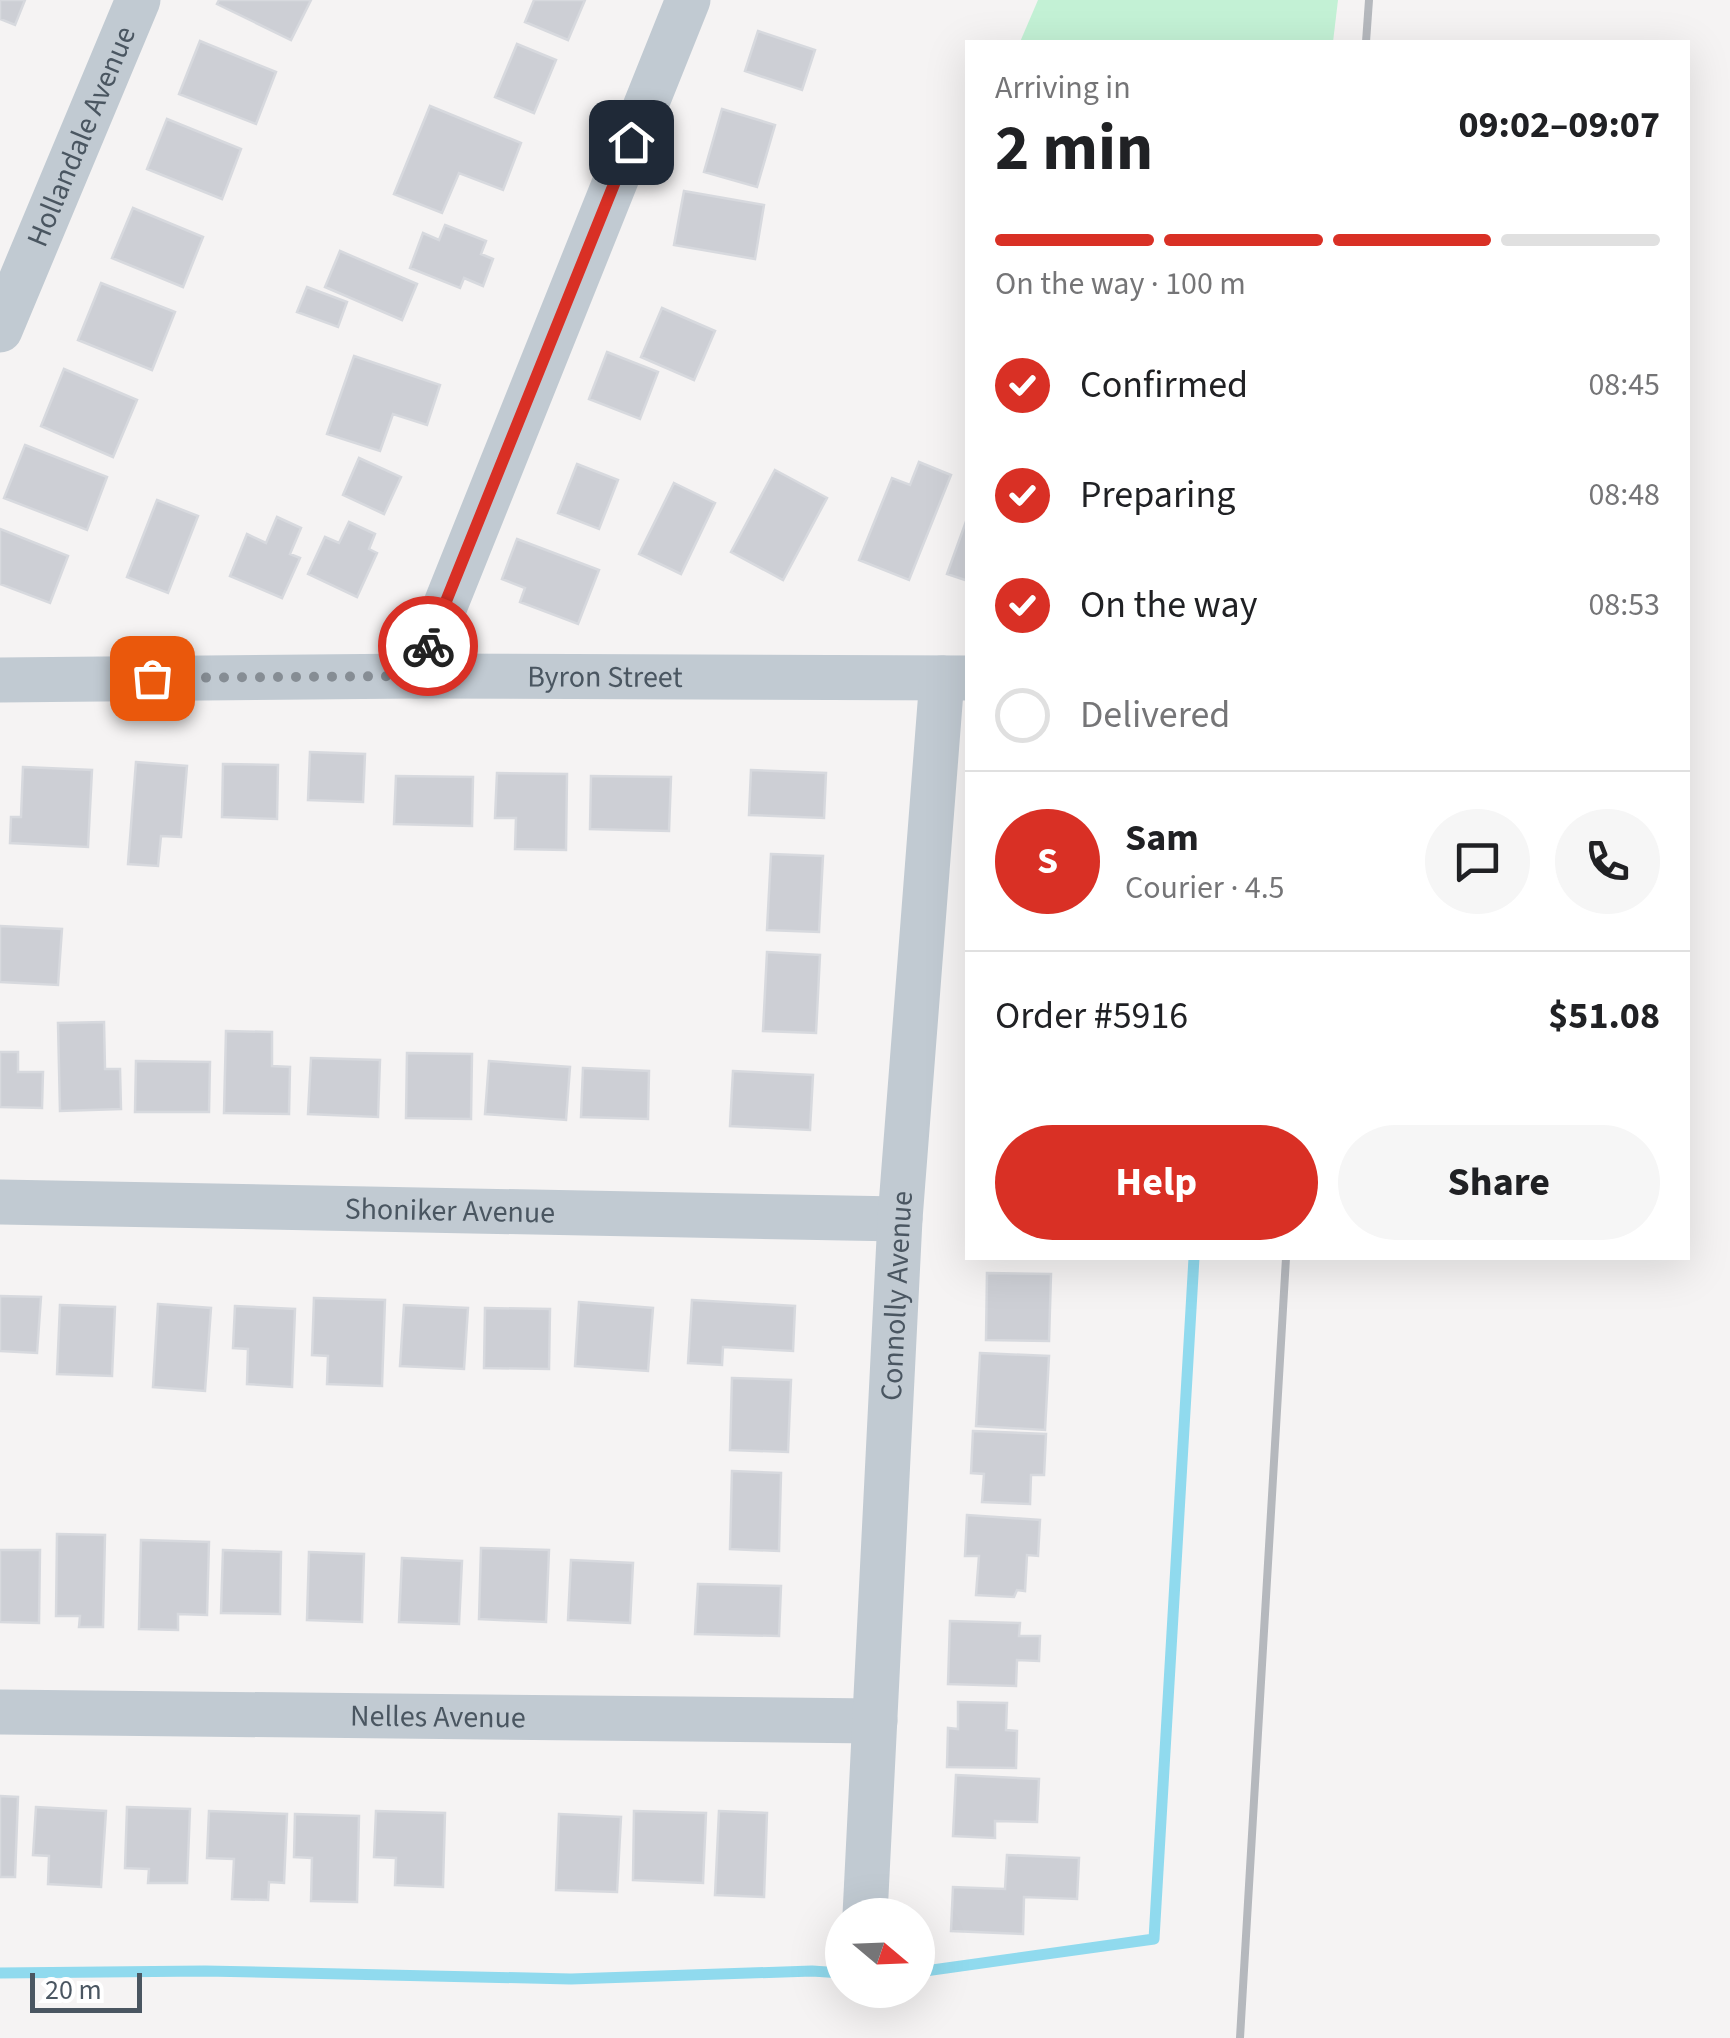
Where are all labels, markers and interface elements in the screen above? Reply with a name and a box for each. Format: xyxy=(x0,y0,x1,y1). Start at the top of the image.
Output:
street label: Hollandale Avenue xyxy=(16,20,147,253)
text: Arriving in xyxy=(995,65,1131,111)
text: 09:02–09:07 xyxy=(1458,98,1660,152)
pin xyxy=(589,100,674,185)
text: 2 min xyxy=(995,102,1153,195)
icon: home xyxy=(604,115,659,170)
text: On the way · 100 m xyxy=(995,261,1246,307)
icon: check xyxy=(995,358,1050,413)
text: Confirmed xyxy=(1080,358,1248,412)
text: 08:45 xyxy=(1588,362,1660,408)
icon: check xyxy=(995,468,1050,523)
text: Preparing xyxy=(1080,468,1235,522)
text: 08:48 xyxy=(1588,472,1660,518)
icon: check xyxy=(995,578,1050,633)
text: On the way xyxy=(1080,578,1257,632)
text: 08:53 xyxy=(1588,582,1660,628)
courier xyxy=(378,596,478,696)
icon: bike xyxy=(401,619,456,674)
pin xyxy=(110,636,195,721)
icon: bag xyxy=(125,651,180,706)
street label: Byron Street xyxy=(527,655,683,699)
text: Delivered xyxy=(1080,688,1230,742)
button: chat xyxy=(1425,809,1530,914)
button: phone xyxy=(1555,809,1660,914)
text: Sam xyxy=(1125,811,1199,865)
text: S xyxy=(1037,834,1058,888)
text: Courier · 4.5 xyxy=(1125,865,1285,911)
text: Order #5916 xyxy=(995,989,1188,1043)
text: $51.08 xyxy=(1548,989,1660,1043)
button: Help xyxy=(995,1125,1318,1240)
button: Share xyxy=(1338,1125,1660,1240)
street label: Shoniker Avenue xyxy=(344,1188,556,1234)
street label: Connolly Avenue xyxy=(870,1189,924,1402)
street label: Nelles Avenue xyxy=(350,1695,526,1739)
north arrow xyxy=(825,1898,935,2008)
map controls xyxy=(825,1898,935,2008)
scale bar xyxy=(30,1968,142,2012)
text: 20 m xyxy=(45,1970,102,2010)

